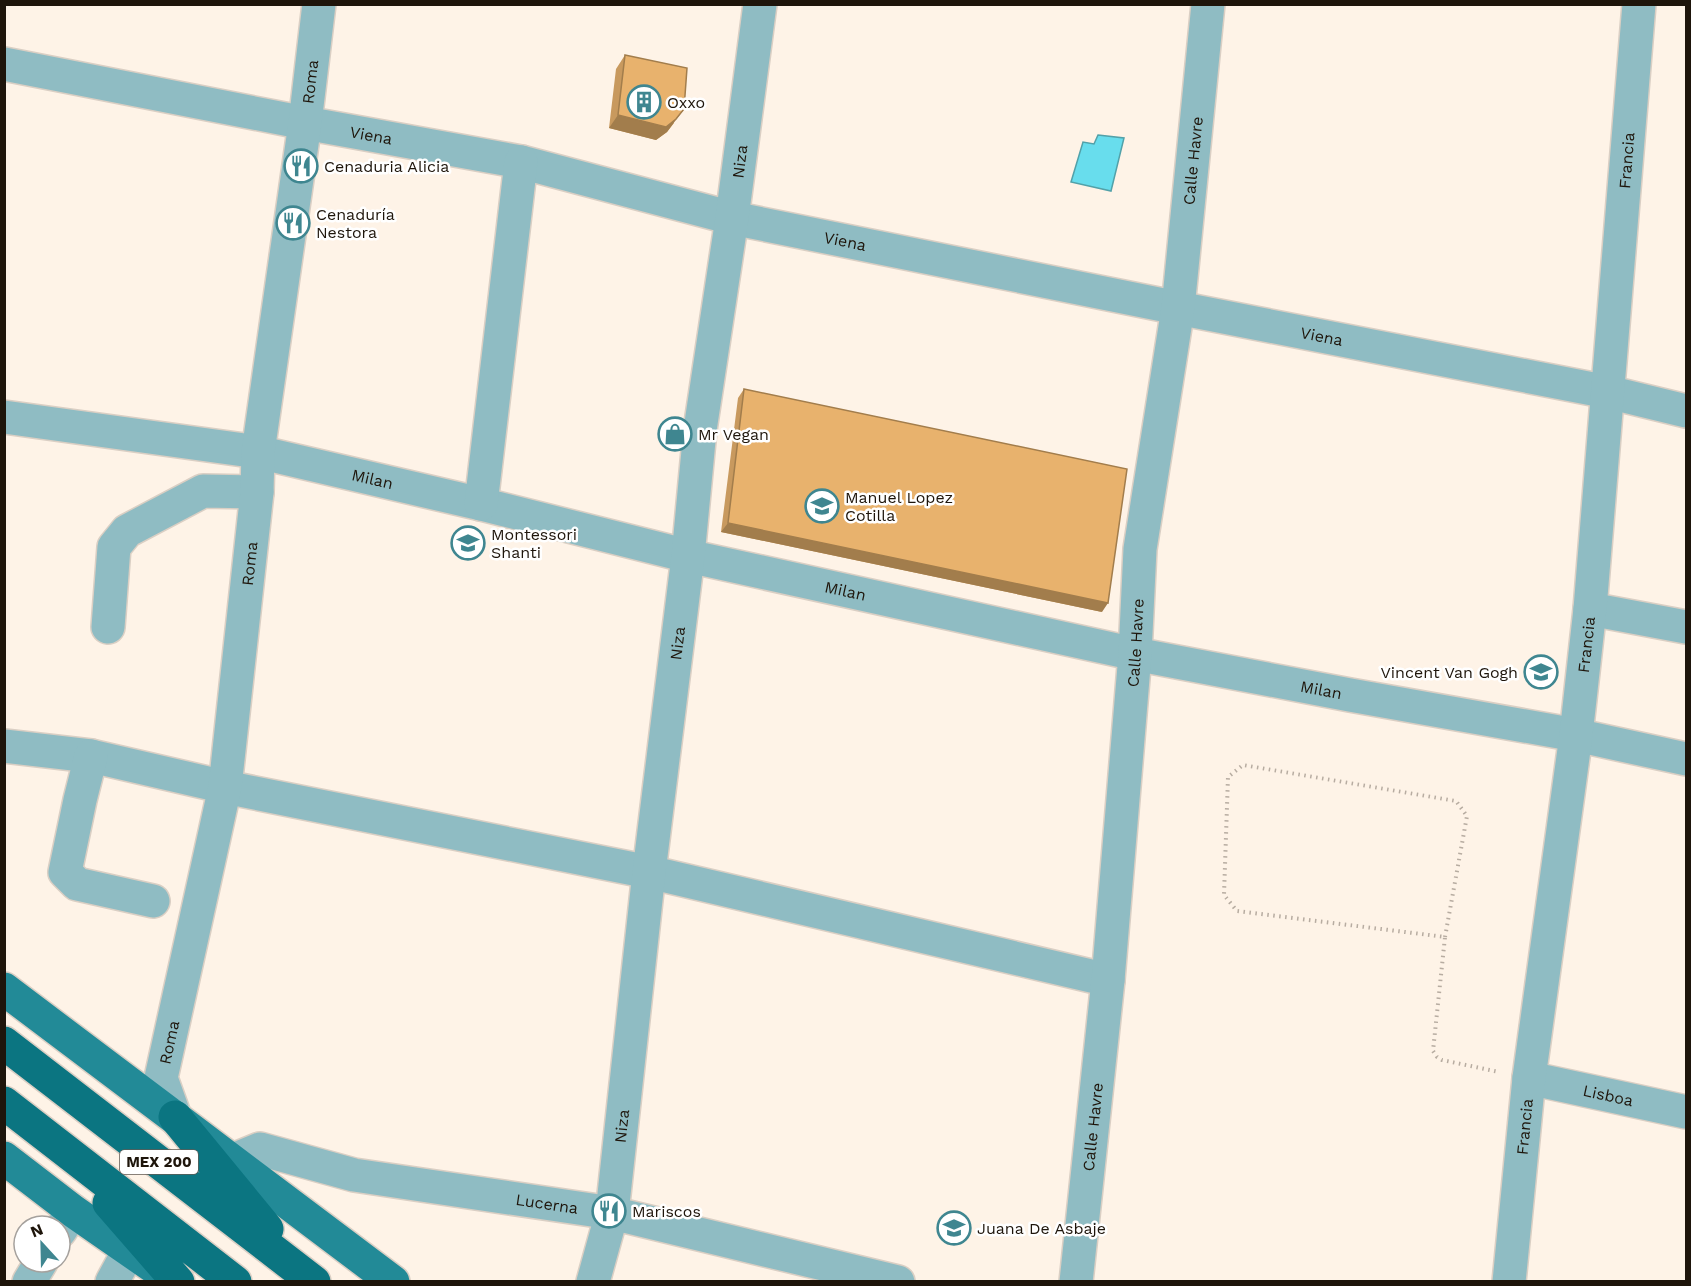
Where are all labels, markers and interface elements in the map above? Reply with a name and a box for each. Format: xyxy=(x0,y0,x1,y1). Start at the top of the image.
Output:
street label: Roma xyxy=(298,59,322,105)
building icon: Oxxo xyxy=(626,84,662,120)
place label: Oxxo xyxy=(667,93,705,112)
street label: Calle Havre xyxy=(1179,115,1206,206)
street label: Viena xyxy=(348,122,394,148)
street label: Francia xyxy=(1615,131,1638,189)
street label: Niza xyxy=(728,144,751,179)
restaurant icon: Cenaduria Alicia xyxy=(283,148,319,184)
place label: Cenaduria Alicia xyxy=(324,157,449,176)
restaurant icon: Cenaduría Nestora xyxy=(275,205,311,241)
place label: Cenaduría Nestora xyxy=(316,205,395,242)
street label: Viena xyxy=(822,227,868,254)
street label: Viena xyxy=(1299,323,1345,350)
shop icon: Mr Vegan xyxy=(657,416,693,452)
place label: Mr Vegan xyxy=(698,425,769,444)
street label: Milan xyxy=(350,465,395,493)
school or university icon: Manuel Lopez Cotilla xyxy=(804,488,840,524)
place label: Manuel Lopez Cotilla xyxy=(845,488,953,525)
school or university icon: Montessori Shanti xyxy=(450,525,486,561)
place label: Montessori Shanti xyxy=(491,525,577,562)
street label: Roma xyxy=(237,541,261,587)
street label: Milan xyxy=(823,577,868,604)
street label: Calle Havre xyxy=(1123,598,1147,688)
street label: Francia xyxy=(1573,616,1599,674)
street label: Niza xyxy=(666,625,689,661)
school or university icon: Vincent Van Gogh xyxy=(1523,654,1559,690)
place label: Vincent Van Gogh xyxy=(1380,663,1518,682)
street label: Milan xyxy=(1299,676,1344,703)
street label: Roma xyxy=(155,1019,183,1066)
street label: Lisboa xyxy=(1581,1080,1635,1110)
street label: Calle Havre xyxy=(1078,1082,1107,1172)
street label: Francia xyxy=(1512,1098,1536,1156)
street label: Niza xyxy=(610,1108,633,1144)
road number: MEX 200 xyxy=(120,1150,198,1174)
street label: Lucerna xyxy=(514,1189,580,1217)
restaurant icon: Mariscos xyxy=(591,1193,627,1229)
place label: Mariscos xyxy=(632,1202,701,1221)
school or university icon: Juana De Asbaje xyxy=(936,1210,972,1246)
north arrow xyxy=(12,1214,72,1274)
place label: Juana De Asbaje xyxy=(977,1219,1106,1238)
text: N xyxy=(28,1220,46,1242)

